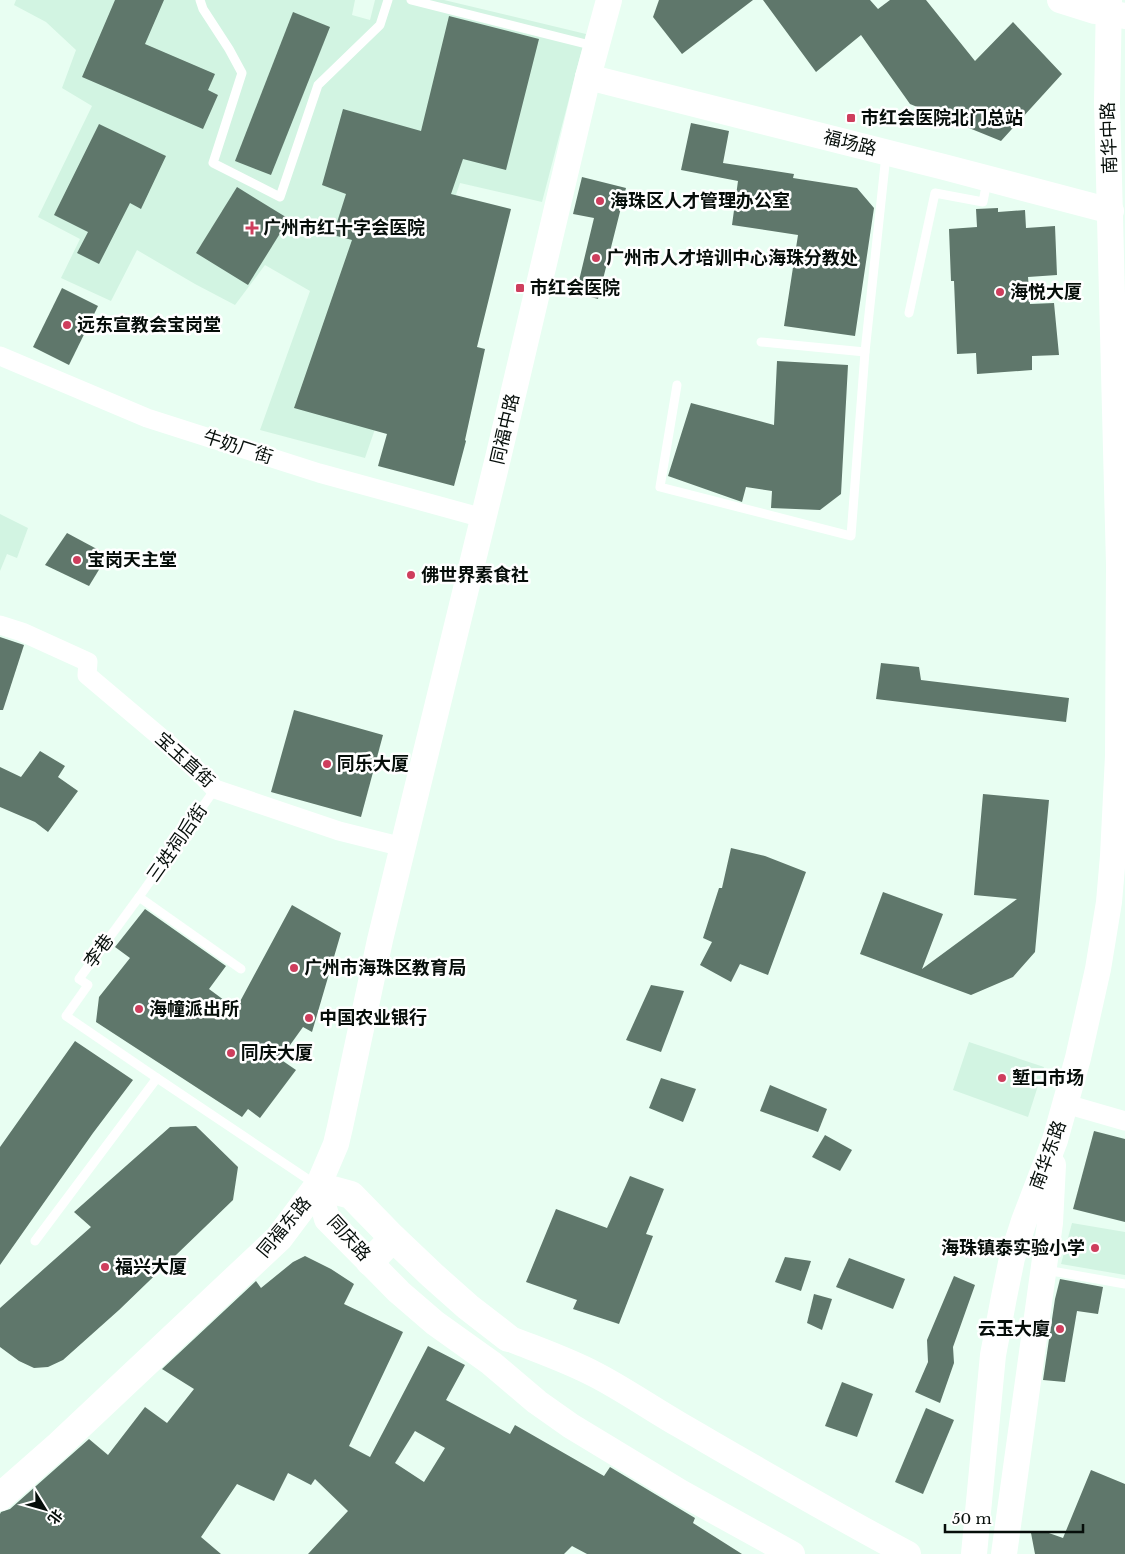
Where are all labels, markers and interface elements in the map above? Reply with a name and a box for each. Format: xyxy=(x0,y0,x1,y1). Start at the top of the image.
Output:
street label: 南华中路 xyxy=(1097,102,1121,174)
place label: 市红会医院北门总站 xyxy=(861,107,1023,129)
marker: 市红会医院北门总站 xyxy=(845,112,857,124)
street label: 福场路 xyxy=(821,126,879,160)
place label: 海珠区人才管理办公室 xyxy=(610,190,790,212)
marker: 海珠区人才管理办公室 xyxy=(594,195,606,207)
place label: 广州市红十字会医院 xyxy=(263,217,425,239)
marker: 广州市红十字会医院 xyxy=(245,221,259,235)
place label: 广州市人才培训中心海珠分教处 xyxy=(606,247,858,269)
marker: 广州市人才培训中心海珠分教处 xyxy=(590,252,602,264)
place label: 市红会医院 xyxy=(530,277,620,299)
place label: 海悦大厦 xyxy=(1010,281,1082,303)
marker: 市红会医院 xyxy=(514,282,526,294)
marker: 海悦大厦 xyxy=(994,286,1006,298)
place label: 远东宣教会宝岗堂 xyxy=(77,314,221,336)
marker: 远东宣教会宝岗堂 xyxy=(61,319,73,331)
street label: 同福中路 xyxy=(486,391,524,467)
street label: 牛奶厂街 xyxy=(200,425,276,469)
place label: 宝岗天主堂 xyxy=(87,549,177,571)
marker: 宝岗天主堂 xyxy=(71,554,83,566)
place label: 佛世界素食社 xyxy=(421,564,529,586)
marker: 佛世界素食社 xyxy=(405,569,417,581)
street label: 宝玉直街 xyxy=(151,728,219,792)
place label: 同乐大厦 xyxy=(337,753,409,775)
marker: 同乐大厦 xyxy=(321,758,333,770)
street label: 三姓祠后街 xyxy=(142,800,212,886)
street label: 李巷 xyxy=(80,930,118,972)
place label: 广州市海珠区教育局 xyxy=(304,957,466,979)
marker: 广州市海珠区教育局 xyxy=(288,962,300,974)
place label: 海幢派出所 xyxy=(149,998,239,1020)
marker: 海幢派出所 xyxy=(133,1003,145,1015)
place label: 中国农业银行 xyxy=(319,1007,427,1029)
marker: 中国农业银行 xyxy=(303,1012,315,1024)
place label: 同庆大厦 xyxy=(241,1042,313,1064)
marker: 同庆大厦 xyxy=(225,1047,237,1059)
place label: 堑口市场 xyxy=(1012,1067,1084,1089)
marker: 堑口市场 xyxy=(996,1072,1008,1084)
street label: 南华东路 xyxy=(1025,1117,1071,1193)
street label: 同福东路 xyxy=(252,1192,316,1262)
street label: 同庆路 xyxy=(323,1211,375,1265)
place label: 海珠镇泰实验小学 xyxy=(941,1237,1085,1259)
marker: 海珠镇泰实验小学 xyxy=(1089,1242,1101,1254)
place label: 福兴大厦 xyxy=(115,1256,187,1278)
marker: 福兴大厦 xyxy=(99,1261,111,1273)
place label: 云玉大廈 xyxy=(978,1318,1050,1340)
marker: 云玉大廈 xyxy=(1054,1323,1066,1335)
north arrow xyxy=(20,1484,70,1534)
scale bar xyxy=(945,1502,1082,1534)
text: 北 xyxy=(44,1506,67,1528)
text: 50 m xyxy=(952,1509,992,1528)

